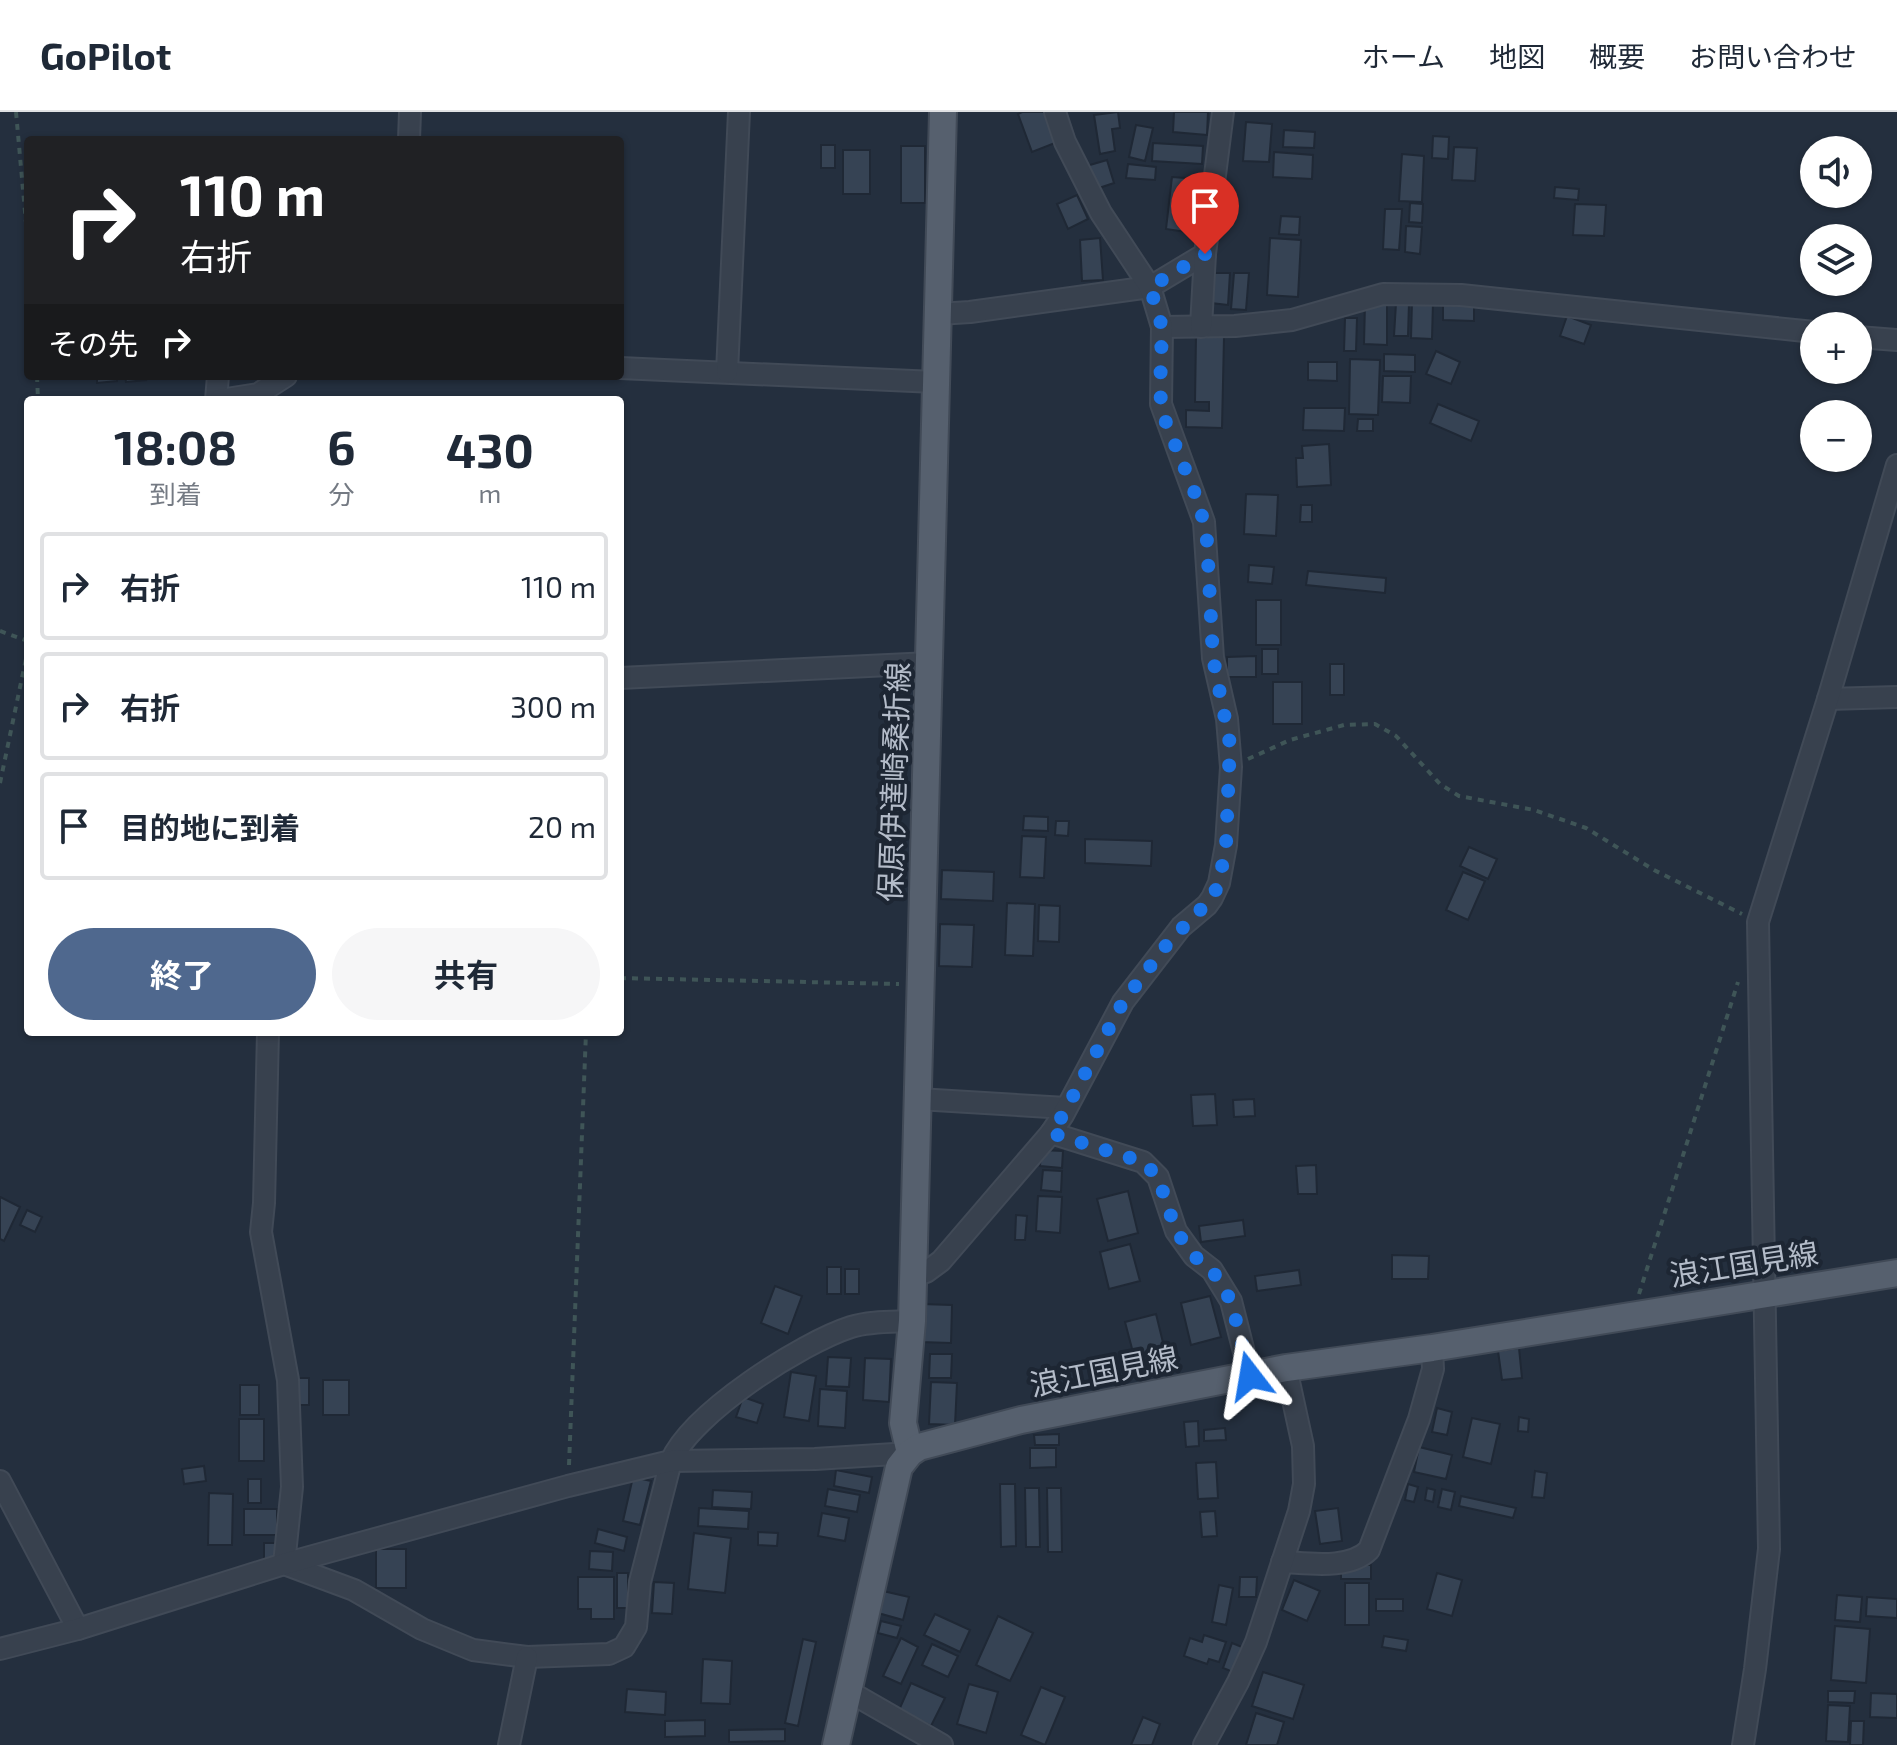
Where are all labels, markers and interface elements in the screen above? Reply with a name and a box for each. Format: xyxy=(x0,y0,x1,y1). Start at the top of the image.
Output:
text: GoPilot xyxy=(40,32,171,78)
text: ホーム xyxy=(1362,39,1445,73)
text: 地図 xyxy=(1489,39,1545,73)
text: 概要 xyxy=(1589,39,1645,73)
text: お問い合わせ xyxy=(1689,39,1857,73)
map controls xyxy=(1800,136,1872,472)
button: sound xyxy=(1800,136,1872,208)
text: 110 m xyxy=(180,160,325,227)
icon: right xyxy=(48,168,152,272)
pin xyxy=(1171,172,1239,254)
icon: arrive xyxy=(1183,184,1227,228)
button: layers xyxy=(1800,224,1872,296)
text: 右折 xyxy=(180,234,252,277)
button: + xyxy=(1800,312,1872,384)
icon: right xyxy=(154,320,198,364)
text: その先 xyxy=(48,325,138,361)
button: − xyxy=(1800,400,1872,472)
text: 18:08 xyxy=(114,417,237,475)
text: 6 xyxy=(327,417,356,475)
text: 430 xyxy=(446,420,534,478)
text: m xyxy=(478,477,501,508)
text: 到着 xyxy=(150,478,202,509)
text: 分 xyxy=(329,478,355,509)
icon: right xyxy=(52,564,96,608)
text: 110 m xyxy=(521,568,596,604)
text: 右折 xyxy=(120,569,180,605)
street label: 保原伊達崎桑折線 xyxy=(871,661,915,902)
icon: right xyxy=(52,684,96,728)
text: 300 m xyxy=(510,688,596,724)
text: 右折 xyxy=(120,689,180,725)
icon: arrive xyxy=(52,804,96,848)
text: 20 m xyxy=(528,808,596,844)
text: 目的地に到着 xyxy=(120,809,300,845)
button: 終了 xyxy=(48,928,316,1020)
button: 共有 xyxy=(332,928,600,1020)
street label: 浪江国見線 xyxy=(1667,1234,1821,1293)
position arrow xyxy=(1208,1334,1292,1418)
street label: 浪江国見線 xyxy=(1027,1338,1181,1402)

